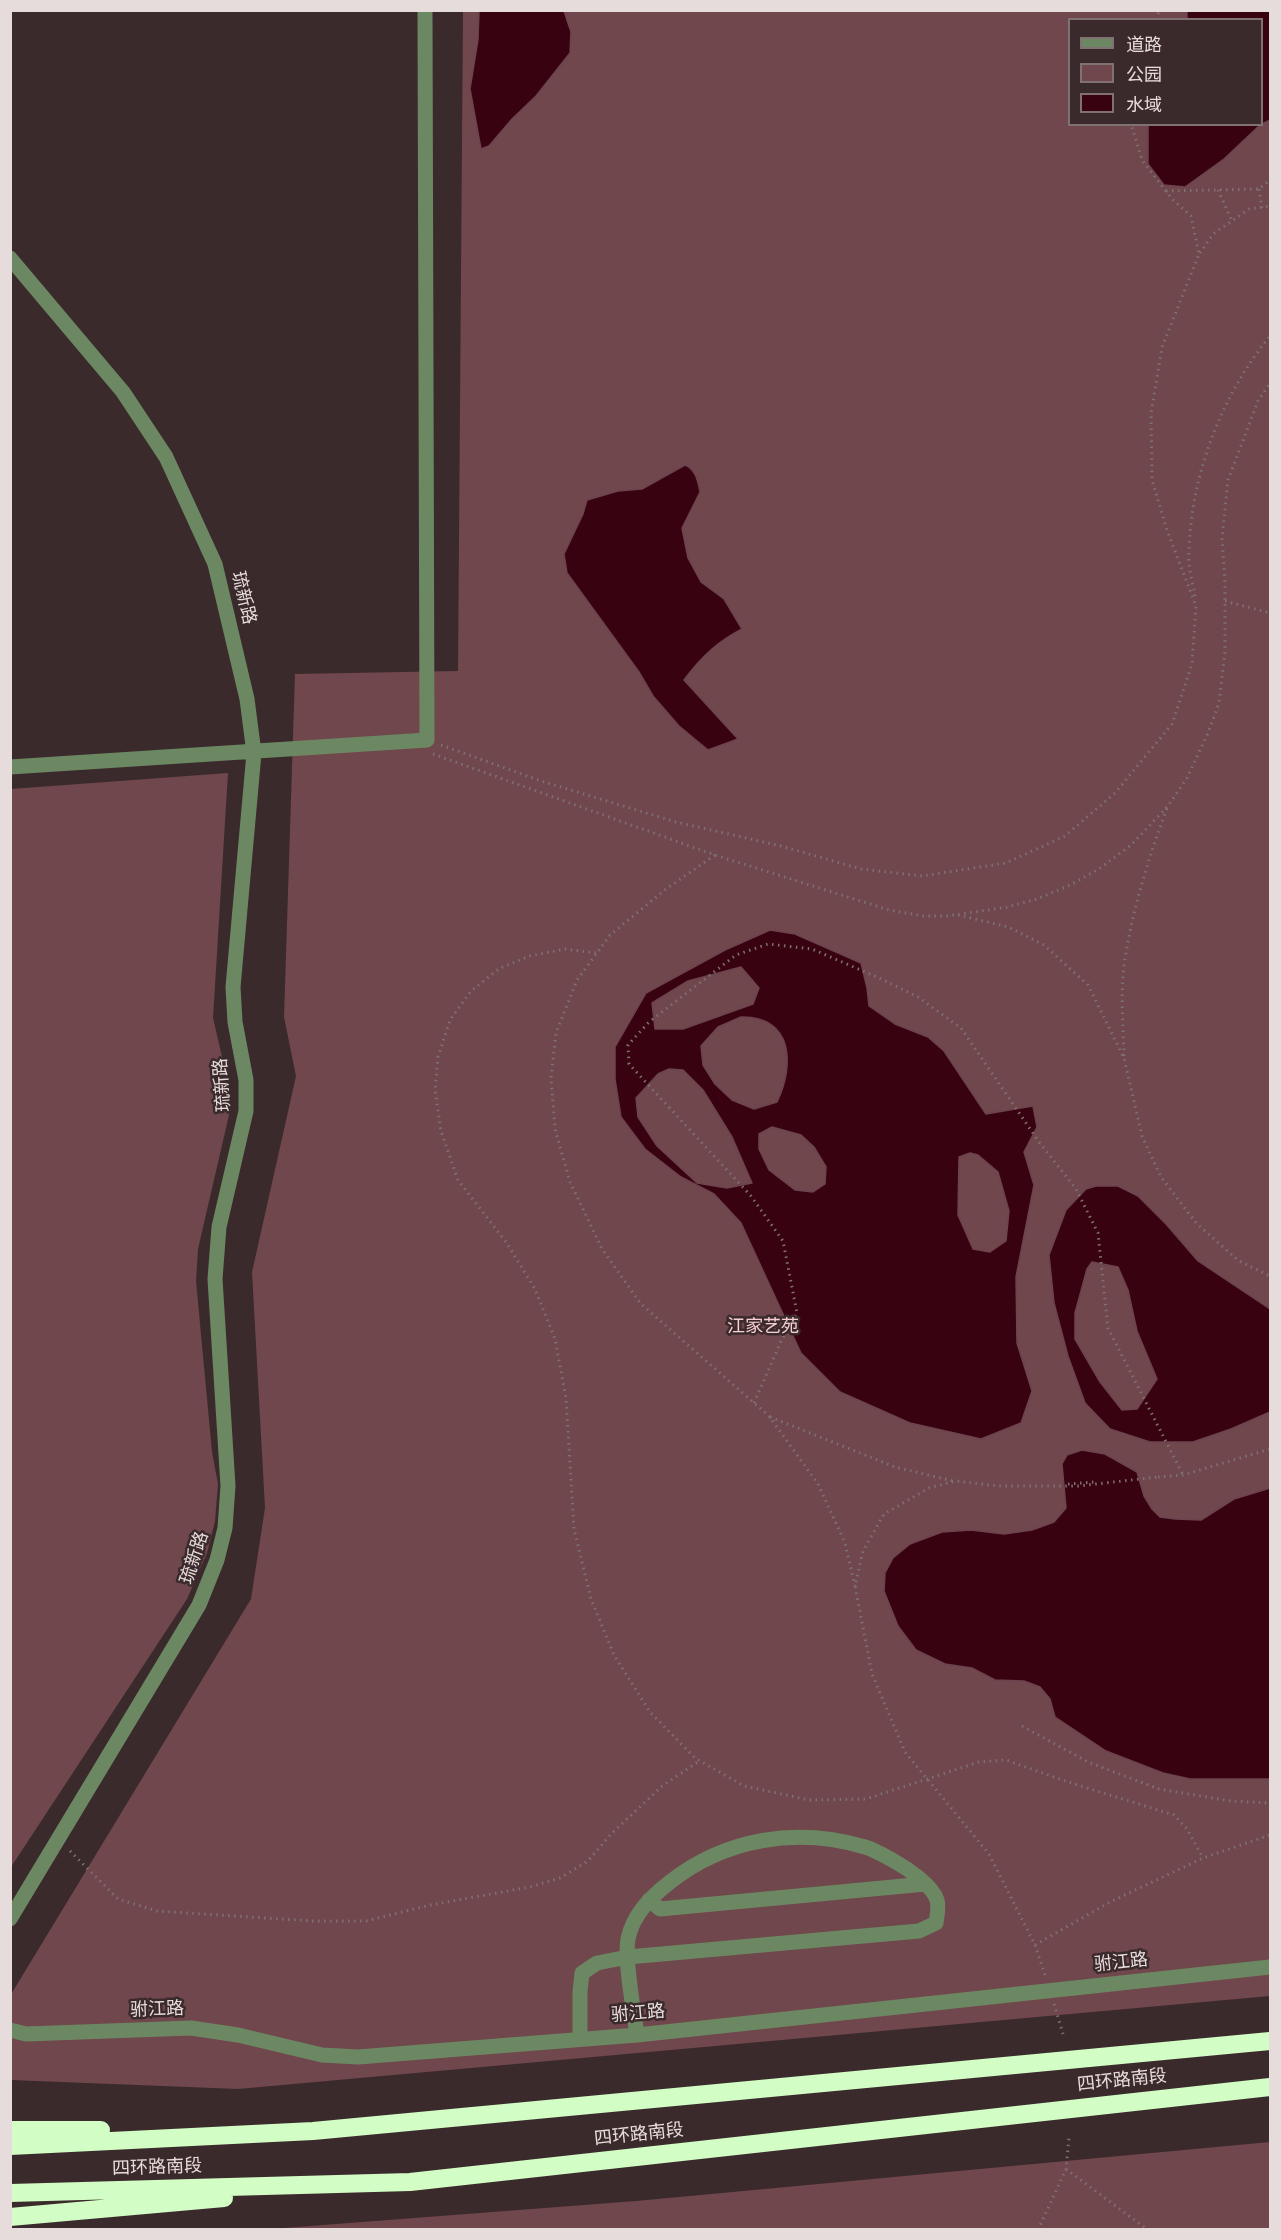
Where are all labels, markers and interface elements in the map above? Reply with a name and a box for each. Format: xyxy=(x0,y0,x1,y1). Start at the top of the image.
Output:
legend xyxy=(1068,18,1263,126)
text: 道路 xyxy=(1126,34,1162,56)
text: 公园 xyxy=(1126,64,1162,86)
text: 水域 xyxy=(1126,94,1162,116)
street label: 琉新路 xyxy=(226,569,260,627)
street label: 琉新路 xyxy=(210,1057,236,1113)
park label: 江家艺苑 xyxy=(727,1316,799,1338)
street label: 琉新路 xyxy=(176,1529,214,1587)
street label: 驸江路 xyxy=(1093,1949,1149,1977)
street label: 驸江路 xyxy=(130,1998,184,2022)
street label: 驸江路 xyxy=(610,2001,666,2027)
street label: 四环路南段 xyxy=(1076,2066,1168,2096)
street label: 四环路南段 xyxy=(593,2120,685,2150)
street label: 四环路南段 xyxy=(112,2156,202,2180)

